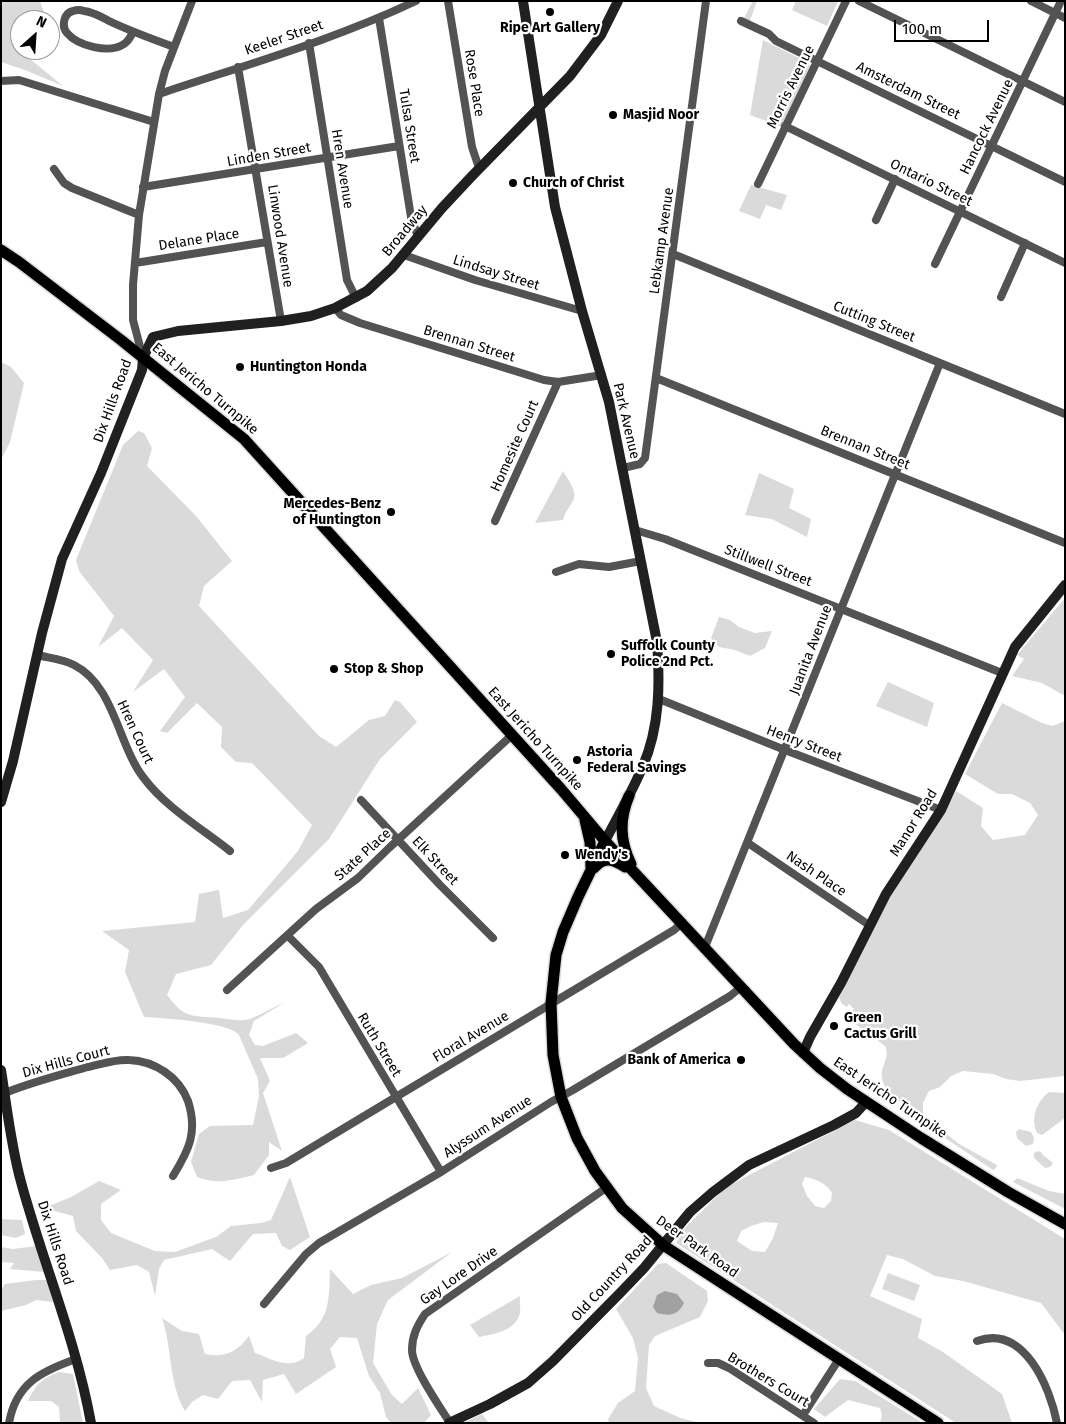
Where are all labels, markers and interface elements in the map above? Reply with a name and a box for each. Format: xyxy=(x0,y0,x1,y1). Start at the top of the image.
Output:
marker: Ripe Art Gallery xyxy=(544,6,556,18)
north arrow xyxy=(10,10,60,60)
scale bar xyxy=(896,10,991,42)
text: N xyxy=(33,12,49,32)
street label: Keeler Street xyxy=(242,17,326,59)
place label: Ripe Art Gallery xyxy=(500,20,600,36)
text: 100 m xyxy=(902,20,942,38)
street label: Morris Avenue xyxy=(764,43,818,131)
street label: Rose Place xyxy=(460,48,488,118)
street label: Amsterdam Street xyxy=(853,59,963,123)
street label: Hancock Avenue xyxy=(957,77,1017,177)
street label: Tulsa Street xyxy=(395,88,423,164)
place label: Masjid Noor xyxy=(623,107,699,123)
marker: Masjid Noor xyxy=(607,109,619,121)
street label: Hren Avenue xyxy=(327,128,357,210)
street label: Linden Street xyxy=(226,139,312,171)
street label: Ontario Street xyxy=(887,156,975,210)
place label: Church of Christ xyxy=(523,175,624,191)
marker: Church of Christ xyxy=(507,177,519,189)
street label: Linwood Avenue xyxy=(264,183,296,289)
street label: Lebkamp Avenue xyxy=(646,187,678,295)
street label: Broadway xyxy=(379,202,431,260)
street label: Delane Place xyxy=(157,225,241,255)
street label: Lindsay Street xyxy=(451,252,541,294)
street label: Cutting Street xyxy=(831,298,917,346)
street label: Brennan Street xyxy=(421,322,517,366)
street label: East Jericho Turnpike xyxy=(148,340,262,438)
street label: Dix Hills Road xyxy=(90,357,136,445)
place label: Huntington Honda xyxy=(250,359,367,375)
marker: Huntington Honda xyxy=(234,361,246,373)
street label: Park Avenue xyxy=(609,381,643,461)
street label: Homesite Court xyxy=(487,398,543,494)
street label: Brennan Street xyxy=(818,422,912,474)
place label: Mercedes-Benz of Huntington xyxy=(284,496,381,528)
marker: Mercedes-Benz of Huntington xyxy=(385,506,397,518)
street label: Stillwell Street xyxy=(722,542,814,590)
street label: Juanita Avenue xyxy=(786,603,836,697)
place label: Suffolk County Police 2nd Pct. xyxy=(621,638,715,670)
marker: Suffolk County Police 2nd Pct. xyxy=(605,648,617,660)
place label: Stop & Shop xyxy=(344,661,424,677)
marker: Stop & Shop xyxy=(328,663,340,675)
street label: East Jericho Turnpike xyxy=(484,684,586,794)
street label: Hren Court xyxy=(113,697,157,767)
street label: Henry Street xyxy=(764,722,844,766)
place label: Astoria Federal Savings xyxy=(587,744,686,776)
marker: Astoria Federal Savings xyxy=(571,754,583,766)
street label: Manor Road xyxy=(887,786,941,860)
street label: State Place xyxy=(331,825,395,885)
street label: Elk Street xyxy=(408,833,462,889)
place label: Wendy's xyxy=(575,847,628,863)
street label: Nash Place xyxy=(783,848,849,900)
marker: Wendy's xyxy=(559,849,571,861)
street label: Floral Avenue xyxy=(430,1008,512,1066)
street label: Ruth Street xyxy=(353,1010,405,1080)
place label: Green Cactus Grill xyxy=(844,1010,917,1042)
marker: Green Cactus Grill xyxy=(828,1020,840,1032)
street label: Dix Hills Court xyxy=(20,1042,112,1082)
place label: Bank of America xyxy=(627,1052,731,1068)
marker: Bank of America xyxy=(735,1054,747,1066)
street label: East Jericho Turnpike xyxy=(830,1054,950,1142)
street label: Alyssum Avenue xyxy=(441,1092,535,1162)
street label: Dix Hills Road xyxy=(33,1199,77,1287)
street label: Deer Park Road xyxy=(652,1212,742,1282)
street label: Old Country Road xyxy=(568,1233,656,1325)
street label: Gay Lore Drive xyxy=(417,1243,501,1309)
street label: Brothers Court xyxy=(724,1349,812,1411)

